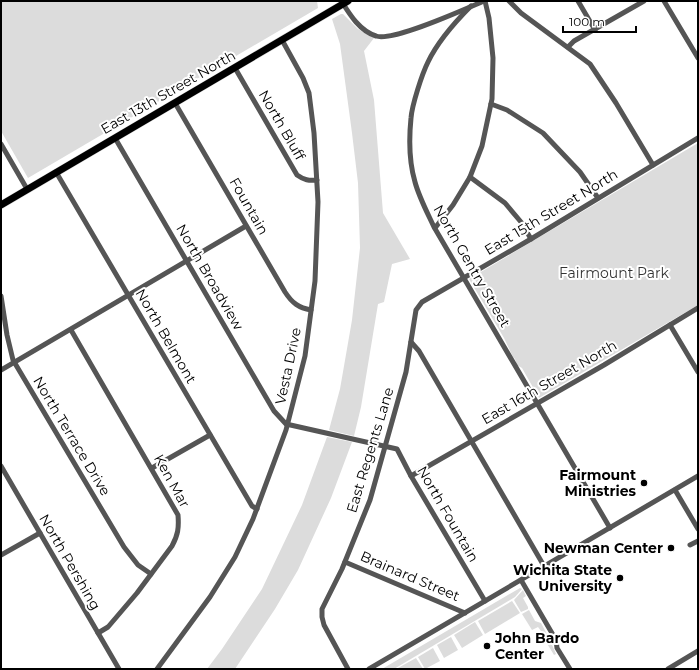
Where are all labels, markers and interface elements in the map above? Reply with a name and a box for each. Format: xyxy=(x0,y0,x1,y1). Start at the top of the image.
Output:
scale bar xyxy=(563,8,636,34)
text: 100 m xyxy=(569,14,605,29)
street label: East 13th Street North xyxy=(97,46,239,138)
street label: North Bluff xyxy=(255,87,310,164)
street label: East 15th Street North xyxy=(481,165,621,259)
street label: Fountain xyxy=(225,174,273,238)
street label: North Gentry Street xyxy=(430,202,515,331)
street label: North Broadview xyxy=(172,221,248,334)
park label: Fairmount Park xyxy=(559,264,670,282)
street label: North Belmont xyxy=(132,285,201,387)
street label: Vesta Drive xyxy=(271,326,305,406)
street label: East 16th Street North xyxy=(478,336,620,428)
street label: North Terrace Drive xyxy=(29,373,115,499)
street label: East Regents Lane xyxy=(342,385,398,515)
street label: Ken Mar xyxy=(150,451,194,511)
street label: North Fountain xyxy=(413,463,483,565)
place label: Fairmount Ministries xyxy=(559,466,637,500)
marker: Fairmount Ministries xyxy=(639,478,649,488)
street label: North Pershing xyxy=(35,511,105,613)
place label: Newman Center xyxy=(544,539,663,557)
marker: Newman Center xyxy=(666,543,676,553)
street label: Brainard Street xyxy=(358,547,463,605)
place label: Wichita State University xyxy=(513,561,613,595)
marker: Wichita State University xyxy=(615,573,625,583)
place label: John Bardo Center xyxy=(494,629,579,663)
marker: John Bardo Center xyxy=(482,641,492,651)

